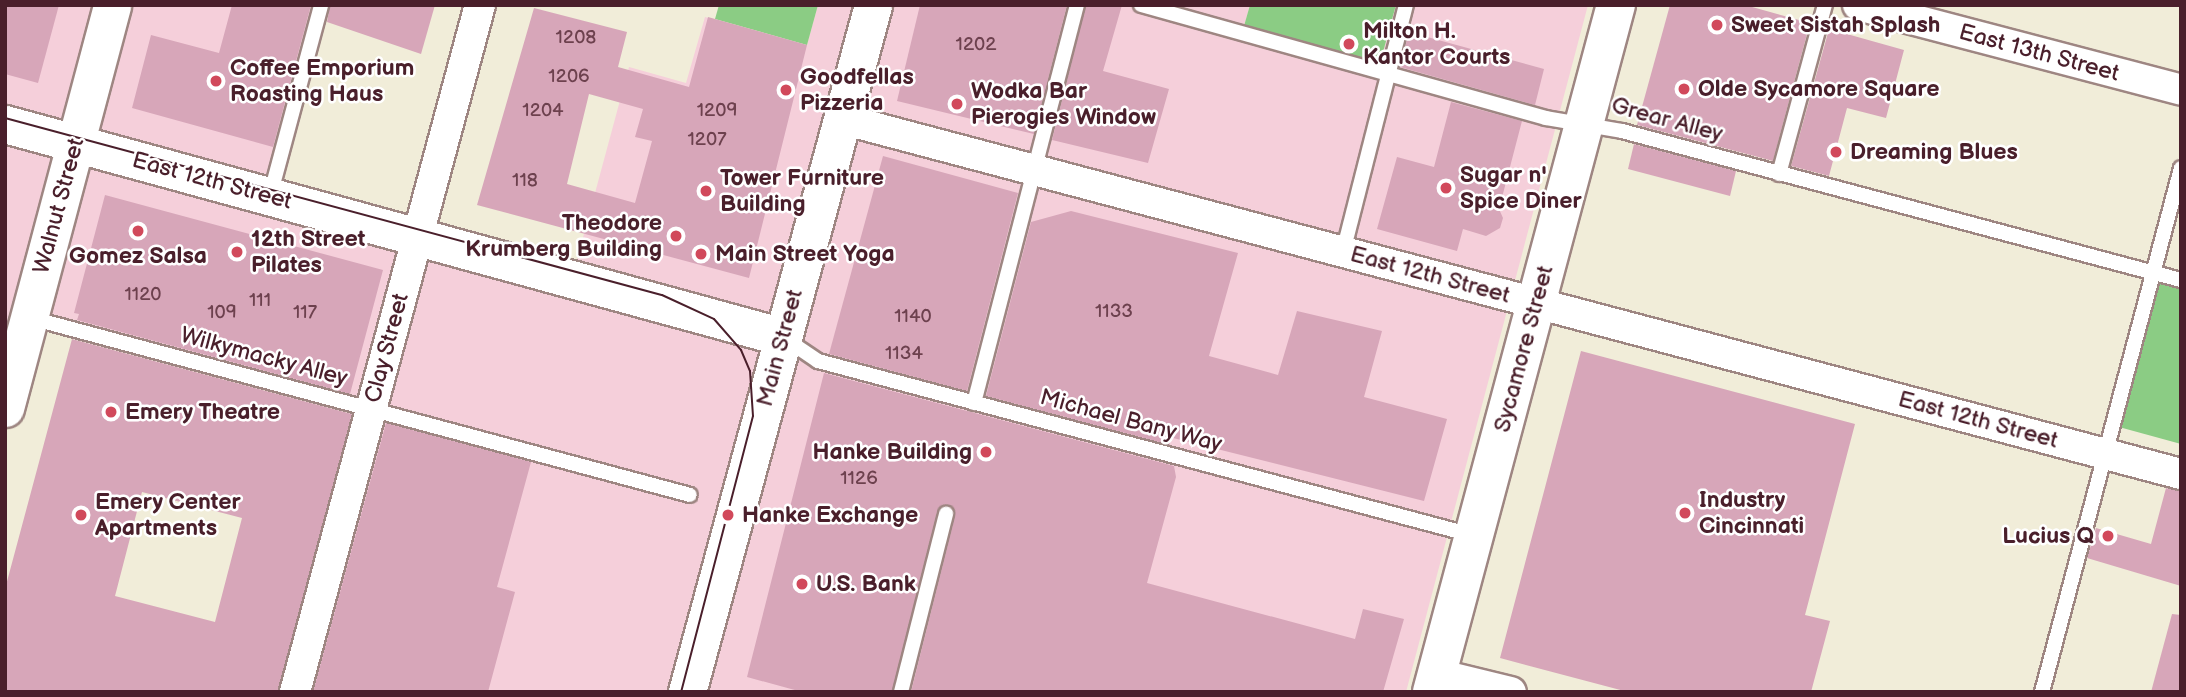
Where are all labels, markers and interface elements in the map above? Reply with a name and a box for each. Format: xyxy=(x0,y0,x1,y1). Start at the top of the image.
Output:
place label: Sweet Sistah Splash xyxy=(1731,11,1940,39)
place label: Milton H. Kantor Courts xyxy=(1363,17,1510,71)
marker: Sweet Sistah Splash xyxy=(1709,17,1725,33)
street label: East 13th Street xyxy=(1956,18,2122,88)
house number: 1208 xyxy=(556,27,596,49)
house number: 1202 xyxy=(956,34,996,56)
marker: Milton H. Kantor Courts xyxy=(1341,36,1357,52)
place label: Coffee Emporium Roasting Haus xyxy=(230,54,414,108)
place label: Goodfellas Pizzeria xyxy=(800,63,914,117)
house number: 1206 xyxy=(548,66,590,88)
marker: Coffee Emporium Roasting Haus xyxy=(208,73,224,89)
place label: Olde Sycamore Square xyxy=(1698,75,1939,103)
place label: Wodka Bar Pierogies Window xyxy=(971,77,1156,131)
marker: Olde Sycamore Square xyxy=(1676,81,1692,97)
marker: Goodfellas Pizzeria xyxy=(778,82,794,98)
street label: Grear Alley xyxy=(1608,92,1726,148)
marker: Wodka Bar Pierogies Window xyxy=(949,96,965,112)
house number: 1204 xyxy=(522,100,564,122)
house number: 1209 xyxy=(697,100,737,122)
house number: 1207 xyxy=(687,129,727,151)
street label: Walnut Street xyxy=(28,135,90,277)
place label: Dreaming Blues xyxy=(1850,138,2018,166)
marker: Dreaming Blues xyxy=(1828,144,1844,160)
street label: East 12th Street xyxy=(129,146,295,216)
place label: Sugar n' Spice Diner xyxy=(1460,161,1582,215)
place label: Tower Furniture Building xyxy=(720,164,884,218)
house number: 118 xyxy=(512,170,538,192)
marker: Sugar n' Spice Diner xyxy=(1438,180,1454,196)
marker: Tower Furniture Building xyxy=(698,183,714,199)
place label: Theodore Krumberg Building xyxy=(465,209,662,263)
marker: Gomez Salsa xyxy=(130,223,146,239)
place label: 12th Street Pilates xyxy=(251,225,365,279)
marker: Theodore Krumberg Building xyxy=(668,228,684,244)
place label: Main Street Yoga xyxy=(715,240,895,268)
street label: East 12th Street xyxy=(1347,240,1513,310)
place label: Gomez Salsa xyxy=(69,242,207,270)
marker: 12th Street Pilates xyxy=(229,244,245,260)
marker: Main Street Yoga xyxy=(693,246,709,262)
street label: Sycamore Street xyxy=(1488,262,1560,436)
house number: 1120 xyxy=(124,284,162,306)
street label: Main Street xyxy=(751,286,809,410)
street label: Clay Street xyxy=(359,289,415,407)
house number: 111 xyxy=(249,290,271,312)
house number: 1133 xyxy=(1095,301,1133,323)
house number: 109 xyxy=(207,302,237,324)
house number: 117 xyxy=(293,302,317,324)
house number: 1140 xyxy=(894,306,932,328)
street label: Wilkymacky Alley xyxy=(177,321,351,393)
house number: 1134 xyxy=(885,343,923,365)
street label: Michael Bany Way xyxy=(1036,383,1226,459)
street label: East 12th Street xyxy=(1895,385,2061,455)
place label: Emery Theatre xyxy=(125,398,281,426)
marker: Emery Theatre xyxy=(103,404,119,420)
place label: Hanke Building xyxy=(812,438,972,466)
marker: Hanke Building xyxy=(978,444,994,460)
house number: 1126 xyxy=(840,468,878,490)
place label: Industry Cincinnati xyxy=(1699,486,1804,540)
place label: Emery Center Apartments xyxy=(95,488,241,542)
place label: Hanke Exchange xyxy=(742,501,918,529)
marker: Industry Cincinnati xyxy=(1677,505,1693,521)
marker: Emery Center Apartments xyxy=(73,507,89,523)
marker: Hanke Exchange xyxy=(720,507,736,523)
place label: Lucius Q xyxy=(2002,522,2094,550)
marker: Lucius Q xyxy=(2100,528,2116,544)
place label: U.S. Bank xyxy=(816,570,916,598)
marker: U.S. Bank xyxy=(794,576,810,592)

